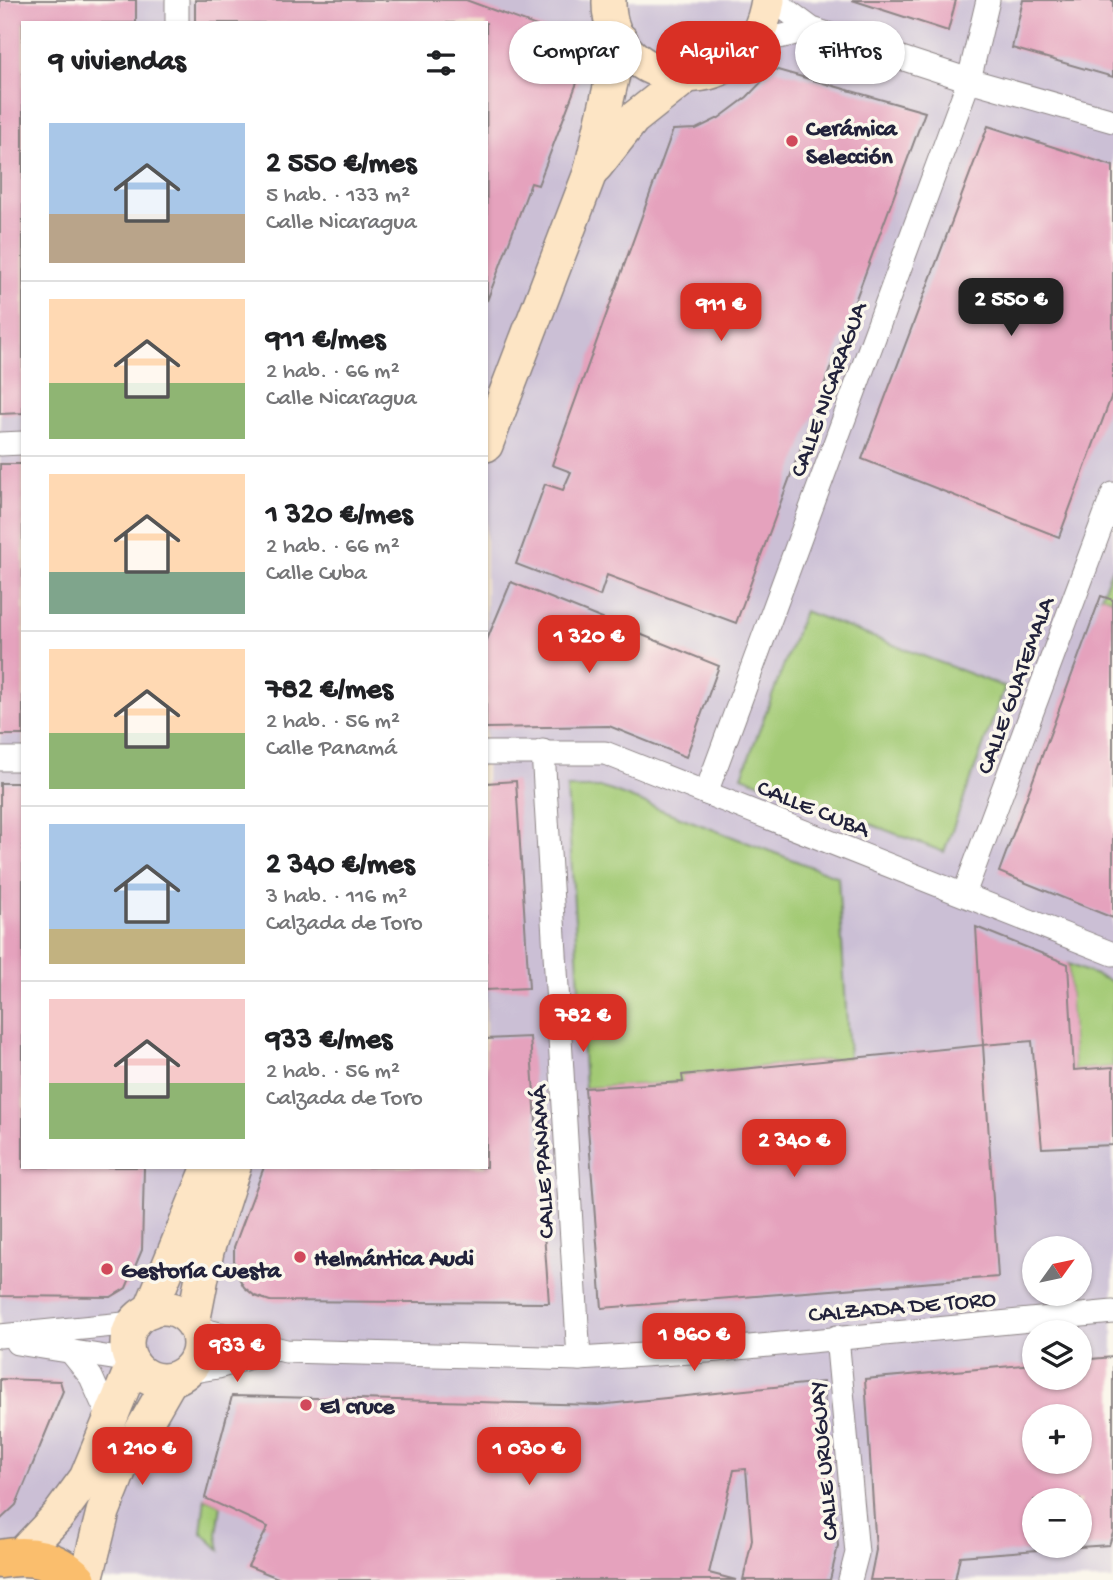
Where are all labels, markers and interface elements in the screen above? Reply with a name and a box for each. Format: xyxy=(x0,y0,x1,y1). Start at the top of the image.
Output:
chip: Comprar xyxy=(509,21,642,84)
chip: Alquilar xyxy=(656,21,781,84)
chip: Filtros xyxy=(795,21,905,84)
icon: filters xyxy=(422,44,460,82)
text: 9 viviendas xyxy=(49,46,186,81)
place label: Cerámica Selección xyxy=(806,116,899,173)
marker: Cerámica Selección xyxy=(784,133,800,149)
text: 2 550 €/mes xyxy=(266,148,416,183)
icon: home xyxy=(105,151,189,235)
text: 5 hab. · 133 m² xyxy=(266,183,410,210)
text: Calle Nicaragua xyxy=(266,210,417,237)
pin: 2 550 € xyxy=(946,278,1076,338)
pin: 911 € xyxy=(672,284,770,343)
text: 2 550 € xyxy=(974,287,1048,314)
text: 911 € xyxy=(696,292,746,319)
street label: CALLE NICARAGUA xyxy=(785,297,876,482)
text: 911 €/mes xyxy=(266,324,385,359)
icon: home xyxy=(105,327,189,411)
text: 2 hab. · 66 m² xyxy=(266,359,400,386)
text: Calle Nicaragua xyxy=(266,386,417,413)
text: 1 320 €/mes xyxy=(266,499,413,534)
icon: home xyxy=(105,502,189,586)
text: 2 hab. · 66 m² xyxy=(266,534,400,561)
text: Calle Cuba xyxy=(266,561,367,588)
street label: CALLE GUATEMALA xyxy=(972,592,1063,779)
pin: 1 320 € xyxy=(524,616,654,675)
text: 1 320 € xyxy=(554,624,624,651)
text: 782 €/mes xyxy=(266,674,393,709)
icon: home xyxy=(105,677,189,761)
text: 2 hab. · 56 m² xyxy=(266,709,400,736)
text: Calle Panamá xyxy=(266,736,397,763)
street label: CALLE CUBA xyxy=(752,775,875,847)
text: 2 340 €/mes xyxy=(266,849,415,884)
icon: home xyxy=(105,852,189,936)
text: 3 hab. · 116 m² xyxy=(266,884,407,911)
text: Calzada de Toro xyxy=(266,911,423,938)
pin: 782 € xyxy=(534,995,632,1054)
text: 782 € xyxy=(556,1003,610,1030)
text: 933 €/mes xyxy=(266,1024,392,1059)
icon: home xyxy=(105,1027,189,1111)
text: 2 hab. · 56 m² xyxy=(266,1059,400,1086)
street label: CALLE PANAMÁ xyxy=(526,1083,563,1239)
text: Calzada de Toro xyxy=(266,1086,423,1113)
pin: 2 340 € xyxy=(729,1120,859,1179)
text: 2 340 € xyxy=(758,1128,830,1155)
north arrow xyxy=(1022,1236,1092,1306)
map controls xyxy=(1022,1236,1092,1558)
place label: Helmántica Audi xyxy=(314,1246,474,1275)
marker: Helmántica Audi xyxy=(292,1249,308,1265)
place label: Gestoría Cuesta xyxy=(121,1258,283,1287)
marker: Gestoría Cuesta xyxy=(99,1261,115,1277)
street label: CALZADA DE TORO xyxy=(807,1286,997,1331)
pin: 1 860 € xyxy=(629,1314,759,1373)
button: layers xyxy=(1022,1320,1092,1390)
text: 1 860 € xyxy=(658,1322,730,1349)
pin: 933 € xyxy=(188,1324,286,1384)
text: 933 € xyxy=(210,1333,264,1360)
street label: CALLE URUGUAY xyxy=(804,1380,847,1542)
place label: El cruce xyxy=(320,1394,396,1423)
marker: El cruce xyxy=(298,1397,314,1413)
button: + xyxy=(1022,1404,1092,1474)
pin: 1 210 € xyxy=(77,1428,207,1487)
pin: 1 030 € xyxy=(464,1428,594,1487)
text: 1 210 € xyxy=(108,1436,176,1463)
text: 1 030 € xyxy=(493,1436,565,1463)
button: − xyxy=(1022,1488,1092,1558)

